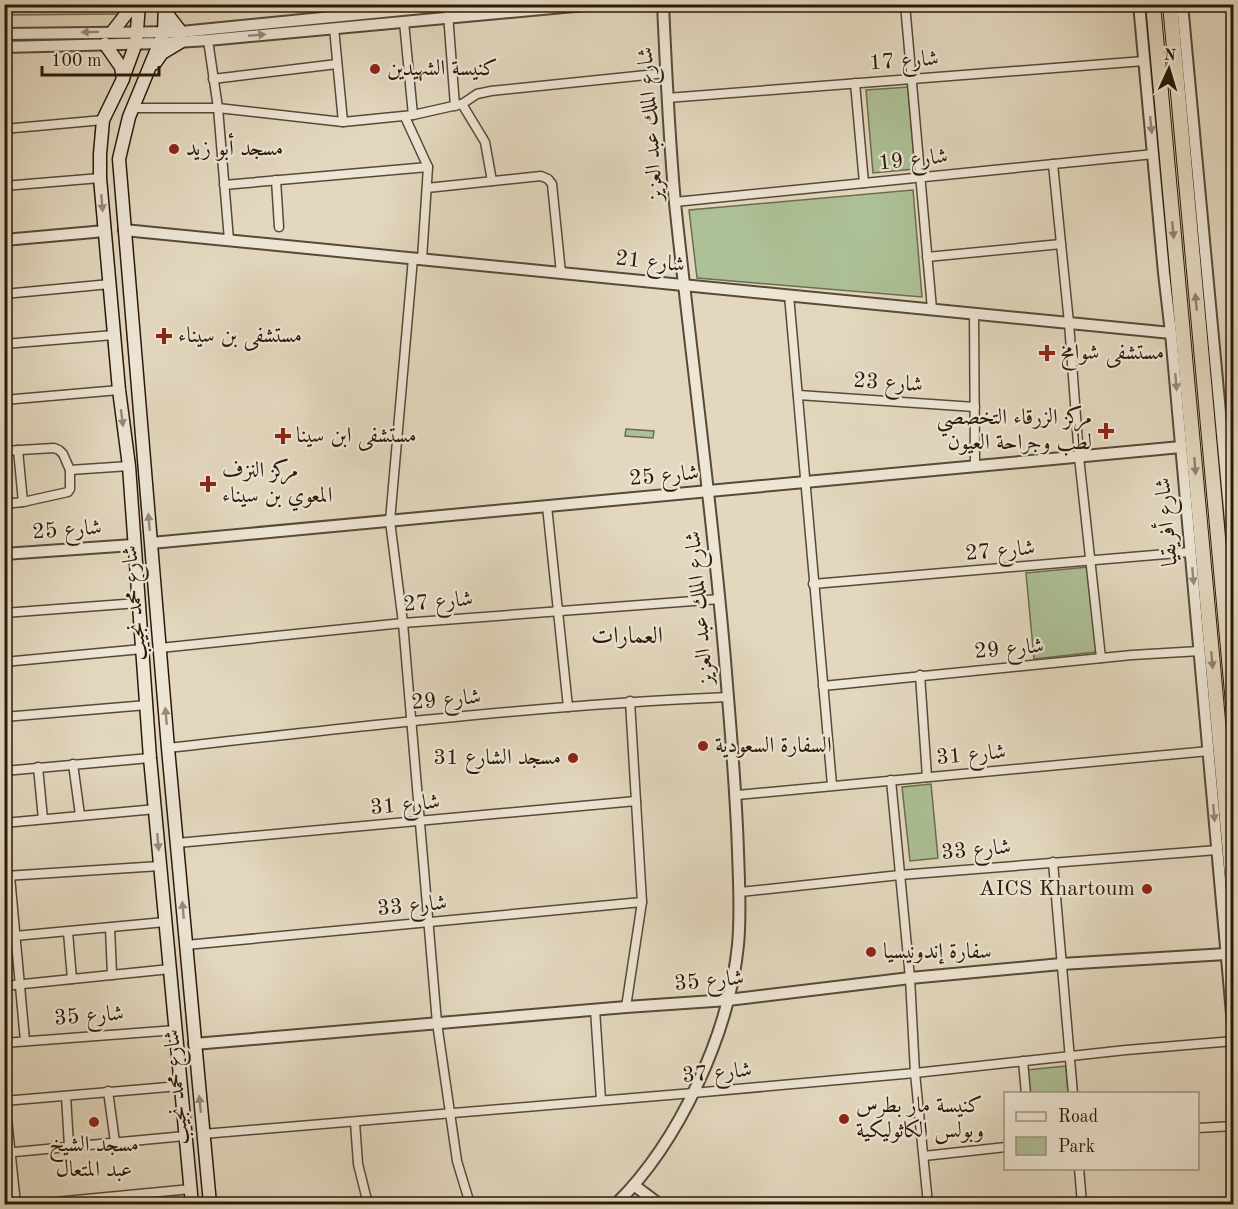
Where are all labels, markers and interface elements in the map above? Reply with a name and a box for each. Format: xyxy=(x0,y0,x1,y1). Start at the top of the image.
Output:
one-way arrow xyxy=(81,27,100,37)
one-way arrow xyxy=(248,30,267,40)
scale bar xyxy=(42,39,159,77)
north arrow xyxy=(1139,39,1199,99)
street label: شارع الملك عبد العزيز xyxy=(635,46,673,204)
street label: شارع 17 xyxy=(868,48,940,80)
text: N xyxy=(1163,48,1177,64)
text: 100 m xyxy=(51,52,102,70)
place label: كنيسة الشهيدين xyxy=(387,58,498,82)
marker: كنيسة الشهيدين xyxy=(368,62,382,76)
one-way arrow xyxy=(1146,116,1156,135)
place label: مسجد أبو زيد xyxy=(186,132,283,161)
marker: مسجد أبو زيد xyxy=(167,142,181,156)
street label: شارع 19 xyxy=(877,145,950,181)
one-way arrow xyxy=(97,193,107,212)
one-way arrow xyxy=(1169,221,1178,240)
street label: شارع 21 xyxy=(613,247,686,283)
one-way arrow xyxy=(1191,292,1201,311)
place label: مستشفى بن سيناء xyxy=(178,325,302,351)
marker: مستشفى بن سيناء xyxy=(155,327,173,345)
place label: مستشفى شوامخ xyxy=(1060,342,1164,371)
marker: مستشفى شوامخ xyxy=(1038,344,1056,362)
street label: شارع 23 xyxy=(852,370,924,402)
one-way arrow xyxy=(1171,373,1181,392)
place label: مركز الزرقاء التخصصي لطب وجراحة العيون xyxy=(937,405,1092,456)
one-way arrow xyxy=(117,408,127,427)
marker: مركز الزرقاء التخصصي لطب وجراحة العيون xyxy=(1097,422,1115,440)
place label: مستشفى ابن سينا xyxy=(296,425,417,451)
marker: مستشفى ابن سينا xyxy=(274,427,292,445)
one-way arrow xyxy=(1190,457,1200,476)
place label: مركز النزف المعوي بن سيناء xyxy=(222,458,332,512)
street label: شارع 25 xyxy=(628,462,700,496)
marker: مركز النزف المعوي بن سيناء xyxy=(199,475,217,493)
street label: شارع أفريقيا xyxy=(1146,476,1188,568)
one-way arrow xyxy=(144,512,154,531)
street label: شارع 25 xyxy=(31,517,103,549)
street label: شارع الملك عبد العزيز xyxy=(682,530,724,688)
street label: شارع 27 xyxy=(964,537,1036,571)
street label: شارع محمد نجيب xyxy=(119,544,157,662)
one-way arrow xyxy=(1188,567,1198,586)
street label: شارع 27 xyxy=(402,588,474,622)
district label: العمارات xyxy=(591,625,663,649)
street label: شارع 29 xyxy=(973,635,1045,669)
one-way arrow xyxy=(1207,651,1217,670)
street label: شارع 29 xyxy=(410,686,482,720)
one-way arrow xyxy=(161,706,170,725)
place label: السفارة السعودية xyxy=(715,735,832,758)
marker: السفارة السعودية xyxy=(696,739,710,753)
street label: شارع 31 xyxy=(935,741,1007,775)
place label: مسجد الشارع 31 xyxy=(433,747,561,775)
marker: مسجد الشارع 31 xyxy=(566,751,580,765)
street label: شارع 31 xyxy=(369,791,441,825)
one-way arrow xyxy=(1209,803,1218,822)
one-way arrow xyxy=(153,832,163,851)
street label: شارع 33 xyxy=(940,836,1012,870)
place label: AICS Khartoum xyxy=(979,878,1135,900)
marker: AICS Khartoum xyxy=(1140,882,1154,896)
street label: شارع 33 xyxy=(376,892,448,926)
one-way arrow xyxy=(178,901,188,920)
place label: سفارة إندونيسيا xyxy=(883,941,992,965)
marker: سفارة إندونيسيا xyxy=(864,945,878,959)
street label: شارع 35 xyxy=(673,967,745,1001)
street label: شارع 35 xyxy=(53,1003,125,1035)
street label: شارع محمد نجيب xyxy=(161,1028,199,1146)
street label: شارع 37 xyxy=(681,1059,753,1093)
legend xyxy=(1004,1092,1199,1170)
one-way arrow xyxy=(195,1095,205,1114)
place label: كنيسة مار بطرس وبولس الكاثوليكية xyxy=(856,1095,984,1145)
text: Road xyxy=(1058,1108,1098,1126)
marker: كنيسة مار بطرس وبولس الكاثوليكية xyxy=(837,1112,851,1126)
marker: مسجد الشيخ عبد المتعال xyxy=(87,1115,101,1129)
place label: مسجد الشيخ عبد المتعال xyxy=(49,1134,139,1182)
text: Park xyxy=(1058,1138,1095,1156)

